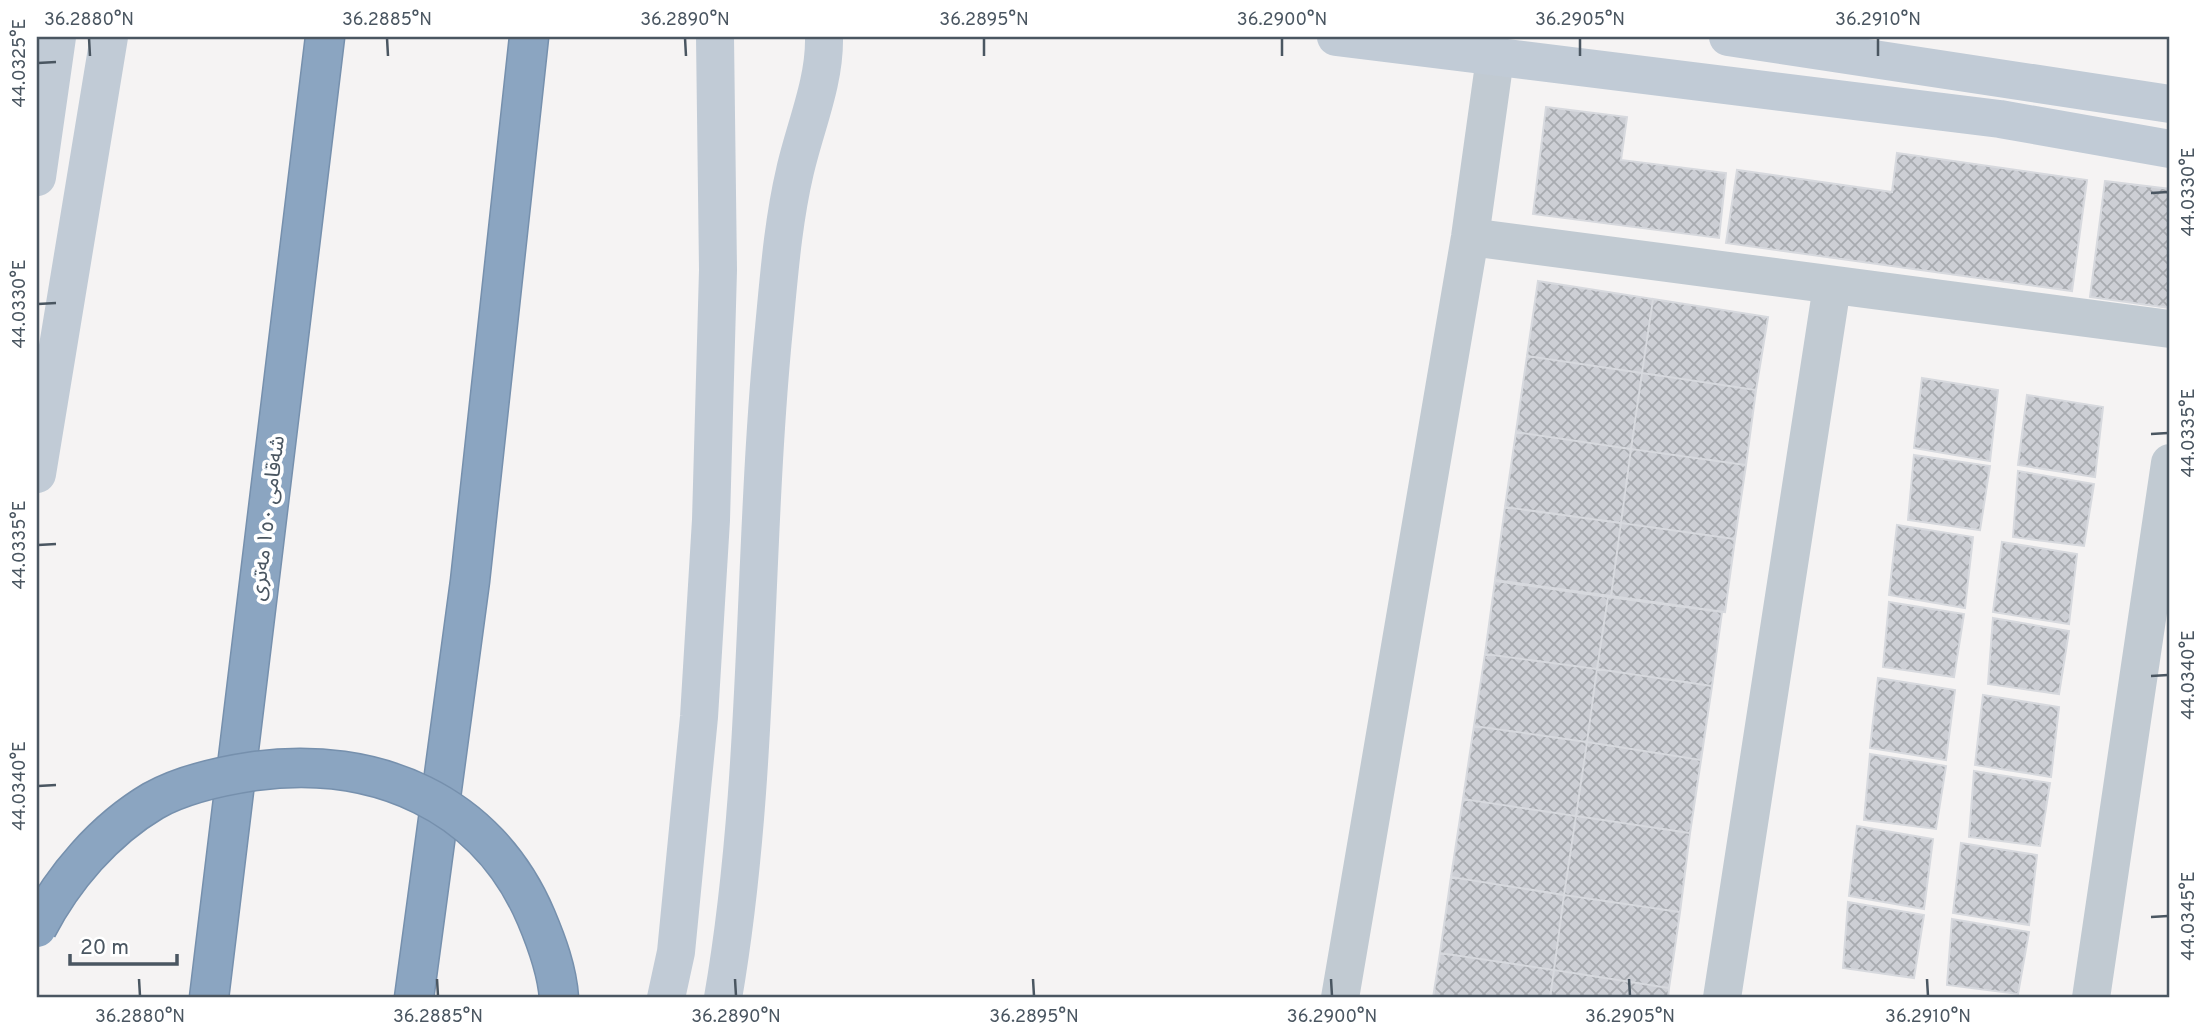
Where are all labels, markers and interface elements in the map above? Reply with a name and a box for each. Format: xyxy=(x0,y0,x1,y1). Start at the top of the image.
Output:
text: 36.2880°N xyxy=(44,9,134,32)
text: 36.2885°N xyxy=(342,9,432,32)
text: 36.2890°N xyxy=(640,9,730,32)
text: 36.2895°N xyxy=(939,9,1029,32)
text: 36.2900°N xyxy=(1237,9,1327,32)
text: 36.2905°N xyxy=(1535,9,1625,32)
text: 36.2910°N xyxy=(1835,9,1921,32)
text: 44.0325°E xyxy=(9,19,32,107)
text: 44.0330°E xyxy=(2178,147,2201,237)
text: 44.0330°E xyxy=(9,259,32,349)
text: 44.0335°E xyxy=(2178,389,2201,477)
street label: شەقامی ١٥٠ مەتری xyxy=(245,434,292,602)
text: 44.0335°E xyxy=(9,501,32,589)
text: 44.0340°E xyxy=(2178,630,2201,720)
text: 44.0340°E xyxy=(9,741,32,831)
text: 44.0345°E xyxy=(2178,871,2201,961)
scale bar xyxy=(70,923,177,967)
text: 20 m xyxy=(80,935,129,962)
text: 36.2880°N xyxy=(95,1006,185,1029)
text: 36.2885°N xyxy=(393,1006,483,1029)
text: 36.2890°N xyxy=(691,1006,781,1029)
text: 36.2895°N xyxy=(989,1006,1079,1029)
text: 36.2900°N xyxy=(1287,1006,1377,1029)
text: 36.2905°N xyxy=(1585,1006,1675,1029)
text: 36.2910°N xyxy=(1885,1006,1971,1029)

